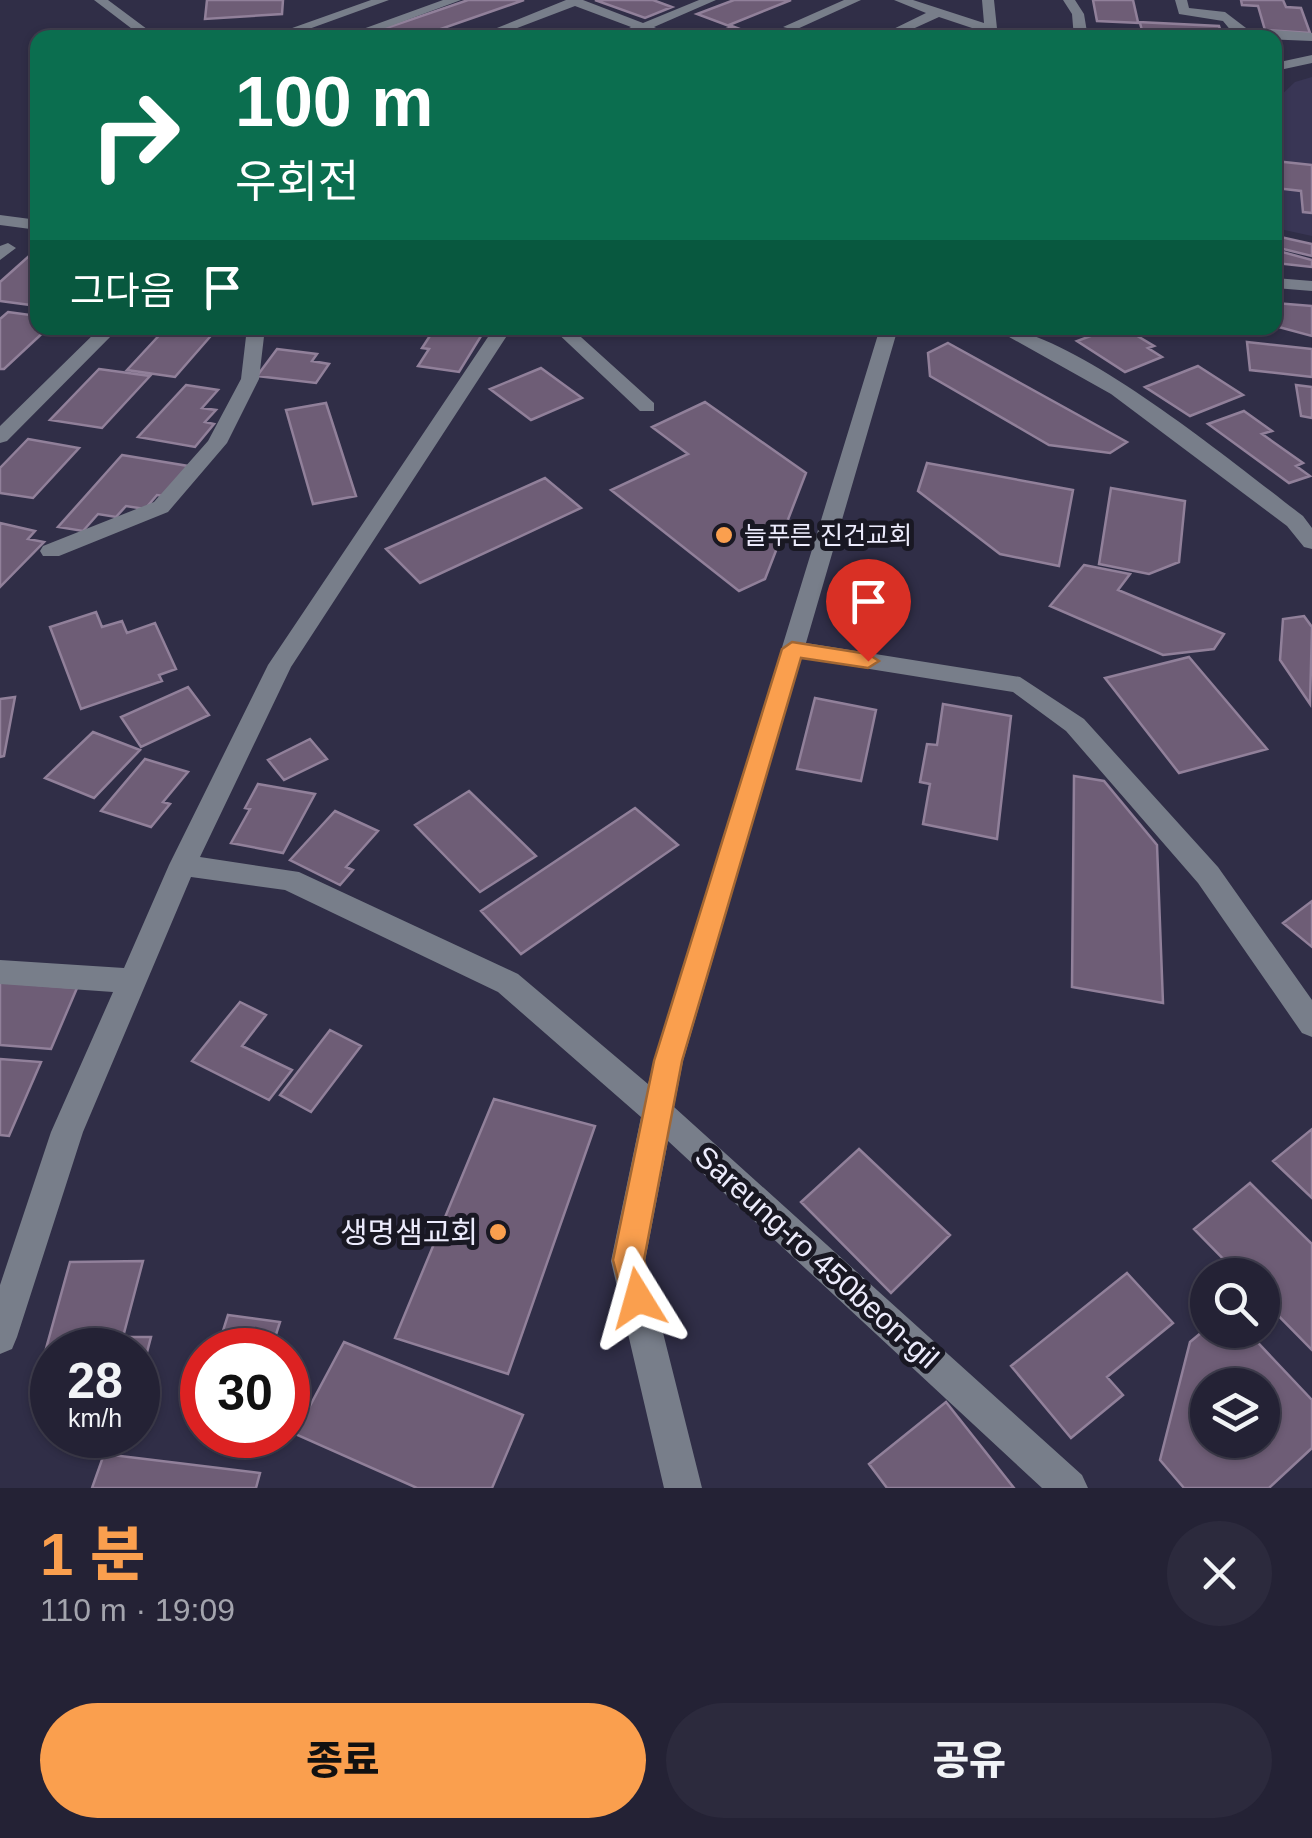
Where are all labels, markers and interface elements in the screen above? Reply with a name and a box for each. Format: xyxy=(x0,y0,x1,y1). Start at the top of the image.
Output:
text: 100 m xyxy=(235,63,433,141)
icon: right xyxy=(70,70,200,200)
text: 우회전 xyxy=(235,156,359,207)
icon: arrive xyxy=(195,260,250,315)
text: 그다음 xyxy=(70,270,175,312)
place label: 늘푸른 진건교회 xyxy=(744,521,912,549)
marker: 늘푸른 진건교회 xyxy=(713,524,735,546)
pin xyxy=(826,559,911,662)
icon: arrive xyxy=(841,574,896,629)
street label: Sareung-ro 450beon-gil xyxy=(689,1139,945,1375)
place label: 생명샘교회 xyxy=(340,1216,478,1249)
marker: 생명샘교회 xyxy=(487,1221,509,1243)
position arrow xyxy=(586,1246,690,1350)
map controls xyxy=(1190,1258,1280,1458)
button: search xyxy=(1190,1258,1280,1348)
speed limit sign: 30 xyxy=(180,1328,310,1458)
text: 28 xyxy=(67,1353,123,1409)
button: layers xyxy=(1190,1368,1280,1458)
text: km/h xyxy=(68,1404,122,1432)
text: 1 분 xyxy=(40,1521,145,1588)
button: close xyxy=(1167,1521,1272,1626)
text: 110 m · 19:09 xyxy=(40,1592,235,1628)
button: 종료 xyxy=(40,1703,646,1818)
button: 공유 xyxy=(666,1703,1272,1818)

